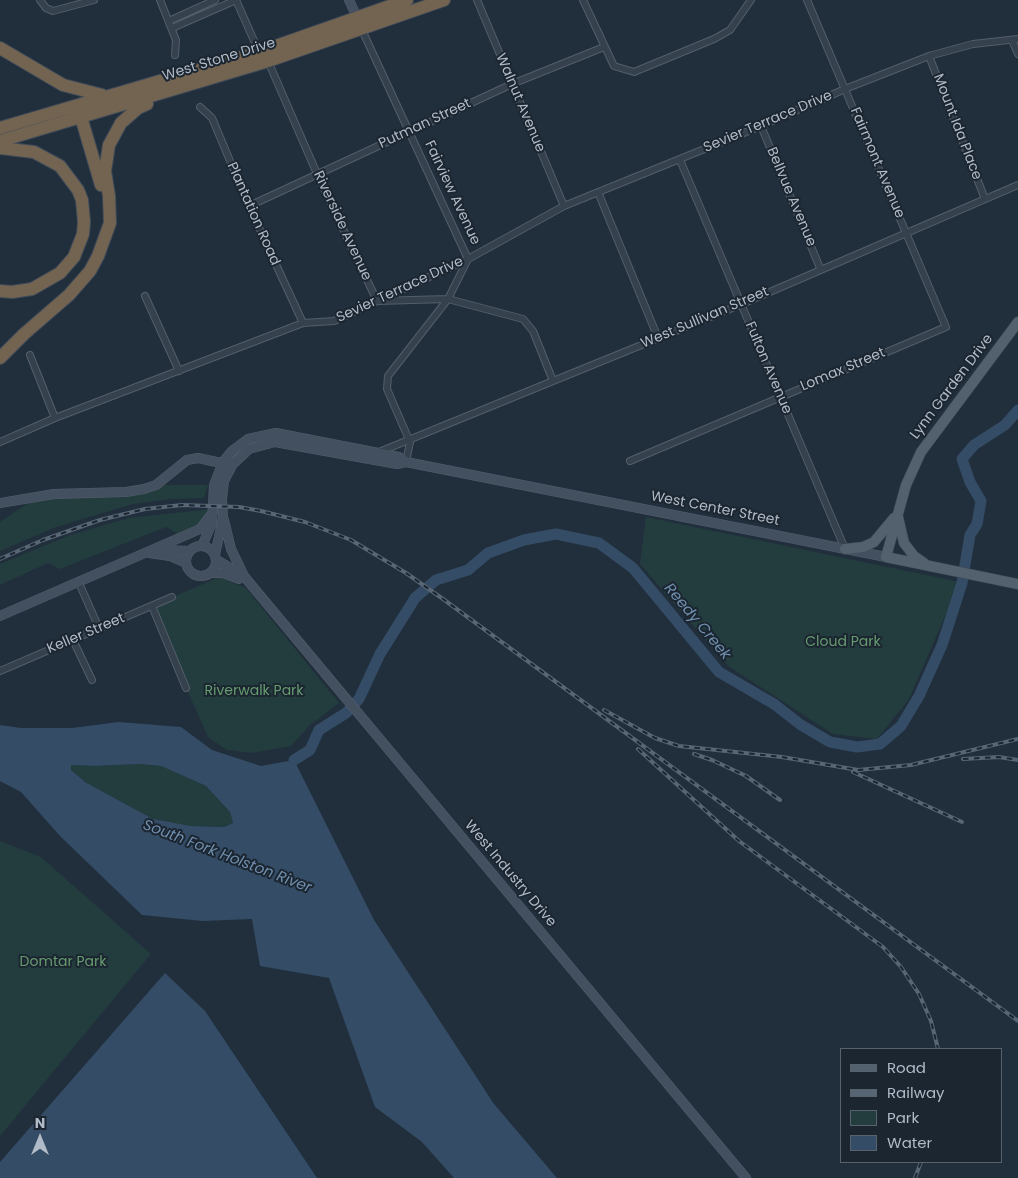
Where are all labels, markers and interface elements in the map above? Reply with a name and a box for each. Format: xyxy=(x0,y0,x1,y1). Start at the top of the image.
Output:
street label: West Stone Drive xyxy=(160,35,278,85)
street label: Walnut Avenue xyxy=(492,51,548,155)
street label: Mount Ida Place xyxy=(929,72,985,182)
street label: Sevier Terrace Drive xyxy=(701,87,835,157)
street label: Putman Street xyxy=(376,95,474,153)
street label: Fairmont Avenue xyxy=(846,105,908,221)
street label: Fairview Avenue xyxy=(421,138,483,248)
street label: Bellvue Avenue xyxy=(763,145,819,249)
street label: Plantation Road xyxy=(223,160,283,268)
street label: Riverside Avenue xyxy=(309,169,375,283)
street label: Sevier Terrace Drive xyxy=(334,253,466,327)
street label: West Sullivan Street xyxy=(639,284,771,352)
street label: Fulton Avenue xyxy=(741,319,795,417)
street label: Lynn Garden Drive xyxy=(907,331,997,443)
street label: Lomax Street xyxy=(798,345,888,395)
street label: West Center Street xyxy=(649,488,781,530)
water label: Reedy Creek xyxy=(660,580,734,664)
street label: Keller Street xyxy=(45,610,127,658)
park label: Cloud Park xyxy=(805,634,881,650)
park label: Riverwalk Park xyxy=(204,683,304,699)
water label: South Fork Holston River xyxy=(140,816,314,898)
street label: West Industry Drive xyxy=(461,817,559,931)
park label: Domtar Park xyxy=(20,954,106,970)
legend xyxy=(840,1048,1003,1163)
text: Road xyxy=(887,1057,926,1078)
text: Railway xyxy=(887,1082,945,1103)
text: Park xyxy=(887,1107,919,1128)
north arrow xyxy=(15,1113,65,1163)
text: N xyxy=(35,1113,45,1133)
text: Water xyxy=(887,1132,932,1153)

